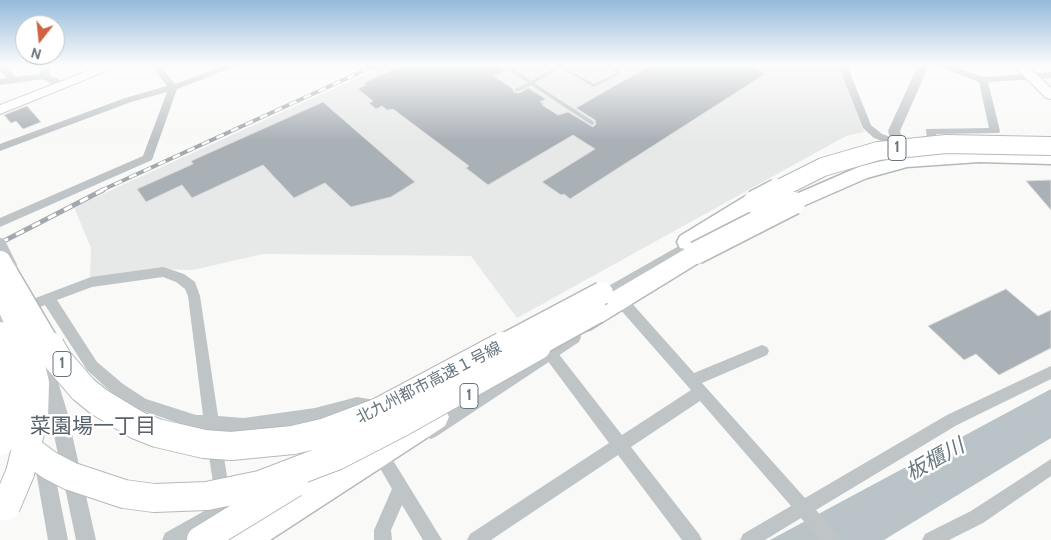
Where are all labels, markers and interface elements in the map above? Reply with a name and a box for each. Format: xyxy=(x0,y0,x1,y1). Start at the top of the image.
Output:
north arrow xyxy=(15,15,65,65)
text: N xyxy=(29,43,43,63)
road number: 1 xyxy=(888,136,906,160)
street label: 北九州都市高速１号線 xyxy=(353,338,505,428)
road number: 1 xyxy=(53,352,71,376)
road number: 1 xyxy=(460,384,478,408)
district label: 菜園場一丁目 xyxy=(30,414,156,440)
water label: 板櫃川 xyxy=(901,434,969,486)

